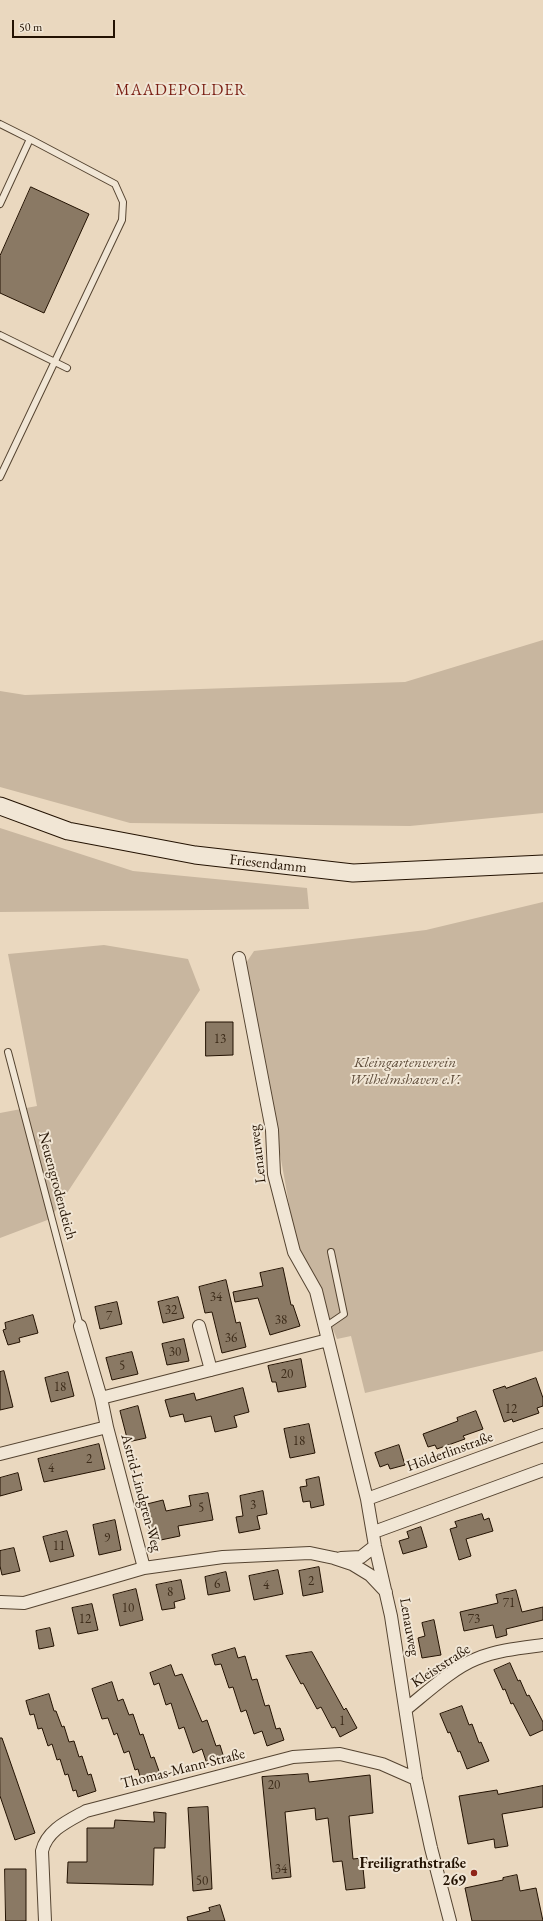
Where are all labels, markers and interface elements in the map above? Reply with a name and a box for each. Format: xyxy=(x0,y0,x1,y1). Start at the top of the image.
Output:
scale bar xyxy=(14,12,117,38)
text: 50 m xyxy=(19,19,42,35)
district label: MAADEPOLDER xyxy=(115,81,247,101)
street label: Friesendamm xyxy=(228,851,308,877)
house number: 13 xyxy=(214,1031,226,1047)
park label: Kleingartenverein Wilhelmshaven e.V. xyxy=(349,1054,461,1089)
street label: Lenauweg xyxy=(245,1124,271,1184)
street label: Neuengrodendeich xyxy=(34,1130,80,1242)
house number: 34 xyxy=(210,1289,222,1305)
house number: 32 xyxy=(165,1302,177,1318)
house number: 7 xyxy=(106,1308,112,1324)
house number: 38 xyxy=(275,1312,287,1328)
house number: 36 xyxy=(225,1330,237,1346)
house number: 30 xyxy=(169,1344,181,1360)
house number: 5 xyxy=(119,1358,125,1374)
house number: 20 xyxy=(281,1366,293,1382)
house number: 18 xyxy=(54,1379,66,1395)
house number: 12 xyxy=(505,1401,517,1417)
street label: Hölderlinstraße xyxy=(404,1428,496,1476)
street label: Astrid-Lindgren-Weg xyxy=(117,1432,165,1554)
house number: 18 xyxy=(293,1433,305,1449)
house number: 2 xyxy=(86,1451,92,1467)
house number: 4 xyxy=(48,1460,54,1476)
house number: 3 xyxy=(250,1497,256,1513)
house number: 5 xyxy=(198,1500,204,1516)
house number: 9 xyxy=(104,1530,110,1546)
house number: 11 xyxy=(53,1538,65,1554)
house number: 2 xyxy=(308,1573,314,1589)
house number: 6 xyxy=(214,1576,220,1592)
house number: 4 xyxy=(263,1577,269,1593)
house number: 8 xyxy=(167,1584,173,1600)
house number: 71 xyxy=(503,1595,515,1611)
street label: Lenauweg xyxy=(395,1597,423,1657)
house number: 10 xyxy=(122,1600,134,1616)
house number: 12 xyxy=(79,1611,91,1627)
house number: 73 xyxy=(468,1611,480,1627)
street label: Kleiststraße xyxy=(408,1640,474,1692)
house number: 1 xyxy=(339,1713,345,1729)
street label: Thomas-Mann-Straße xyxy=(119,1745,247,1793)
house number: 20 xyxy=(268,1777,280,1793)
place label: Freiligrathstraße 269 xyxy=(360,1855,466,1890)
house number: 34 xyxy=(275,1861,287,1877)
marker: Freiligrathstraße 269 xyxy=(469,1868,479,1878)
house number: 50 xyxy=(196,1873,208,1889)

